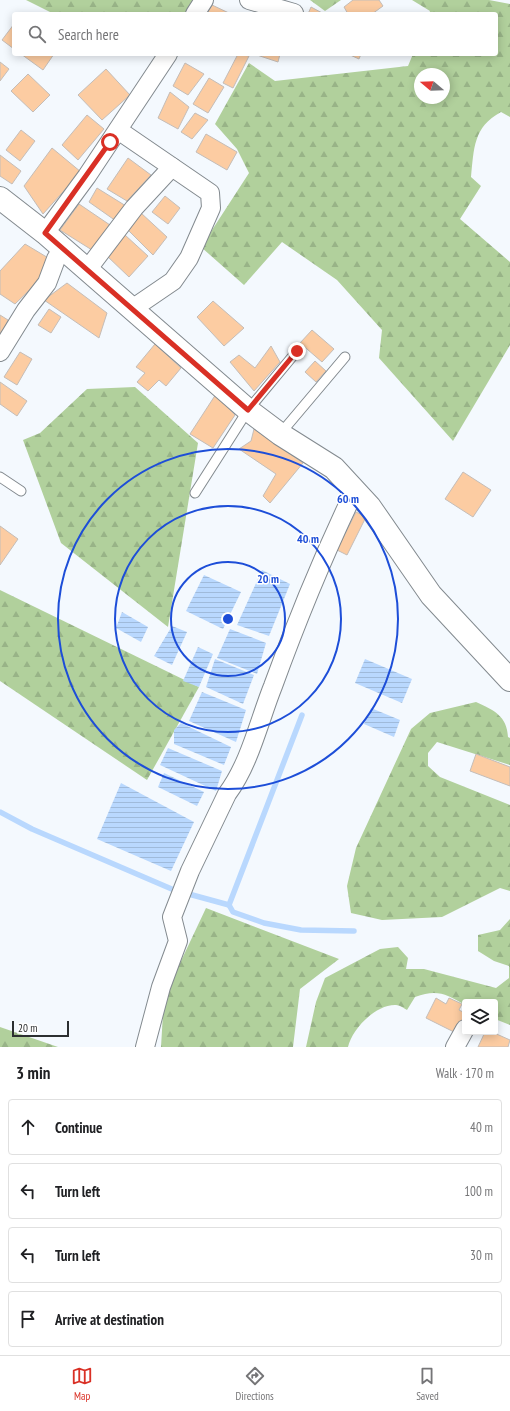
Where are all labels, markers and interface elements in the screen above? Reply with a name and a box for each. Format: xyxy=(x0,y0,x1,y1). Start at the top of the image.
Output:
search box xyxy=(12,12,498,56)
icon: search xyxy=(26,23,48,45)
text: Search here xyxy=(58,25,119,44)
north arrow xyxy=(414,68,450,104)
route start xyxy=(101,133,119,151)
route end xyxy=(288,342,306,360)
text: 60 m xyxy=(337,491,359,506)
text: 40 m xyxy=(297,531,319,546)
text: 20 m xyxy=(257,571,279,586)
centre of rings xyxy=(221,612,235,626)
map controls xyxy=(462,999,498,1035)
button: layers xyxy=(462,999,498,1035)
scale bar xyxy=(12,1019,69,1038)
text: 20 m xyxy=(18,1021,37,1035)
text: 3 min xyxy=(16,1062,50,1084)
text: Walk · 170 m xyxy=(436,1065,494,1082)
icon: ahead xyxy=(17,1116,39,1138)
text: Continue xyxy=(55,1118,102,1137)
text: 40 m xyxy=(470,1119,493,1136)
icon: left xyxy=(17,1180,39,1202)
text: Turn left xyxy=(55,1182,100,1201)
text: 100 m xyxy=(464,1183,493,1200)
icon: left xyxy=(17,1244,39,1266)
text: Turn left xyxy=(55,1246,100,1265)
text: 30 m xyxy=(470,1247,493,1264)
icon: arrive xyxy=(17,1308,39,1330)
text: Arrive at destination xyxy=(55,1310,164,1329)
tab: Map xyxy=(71,1365,93,1403)
tab: Directions xyxy=(236,1365,274,1403)
tab: Saved xyxy=(416,1365,439,1403)

